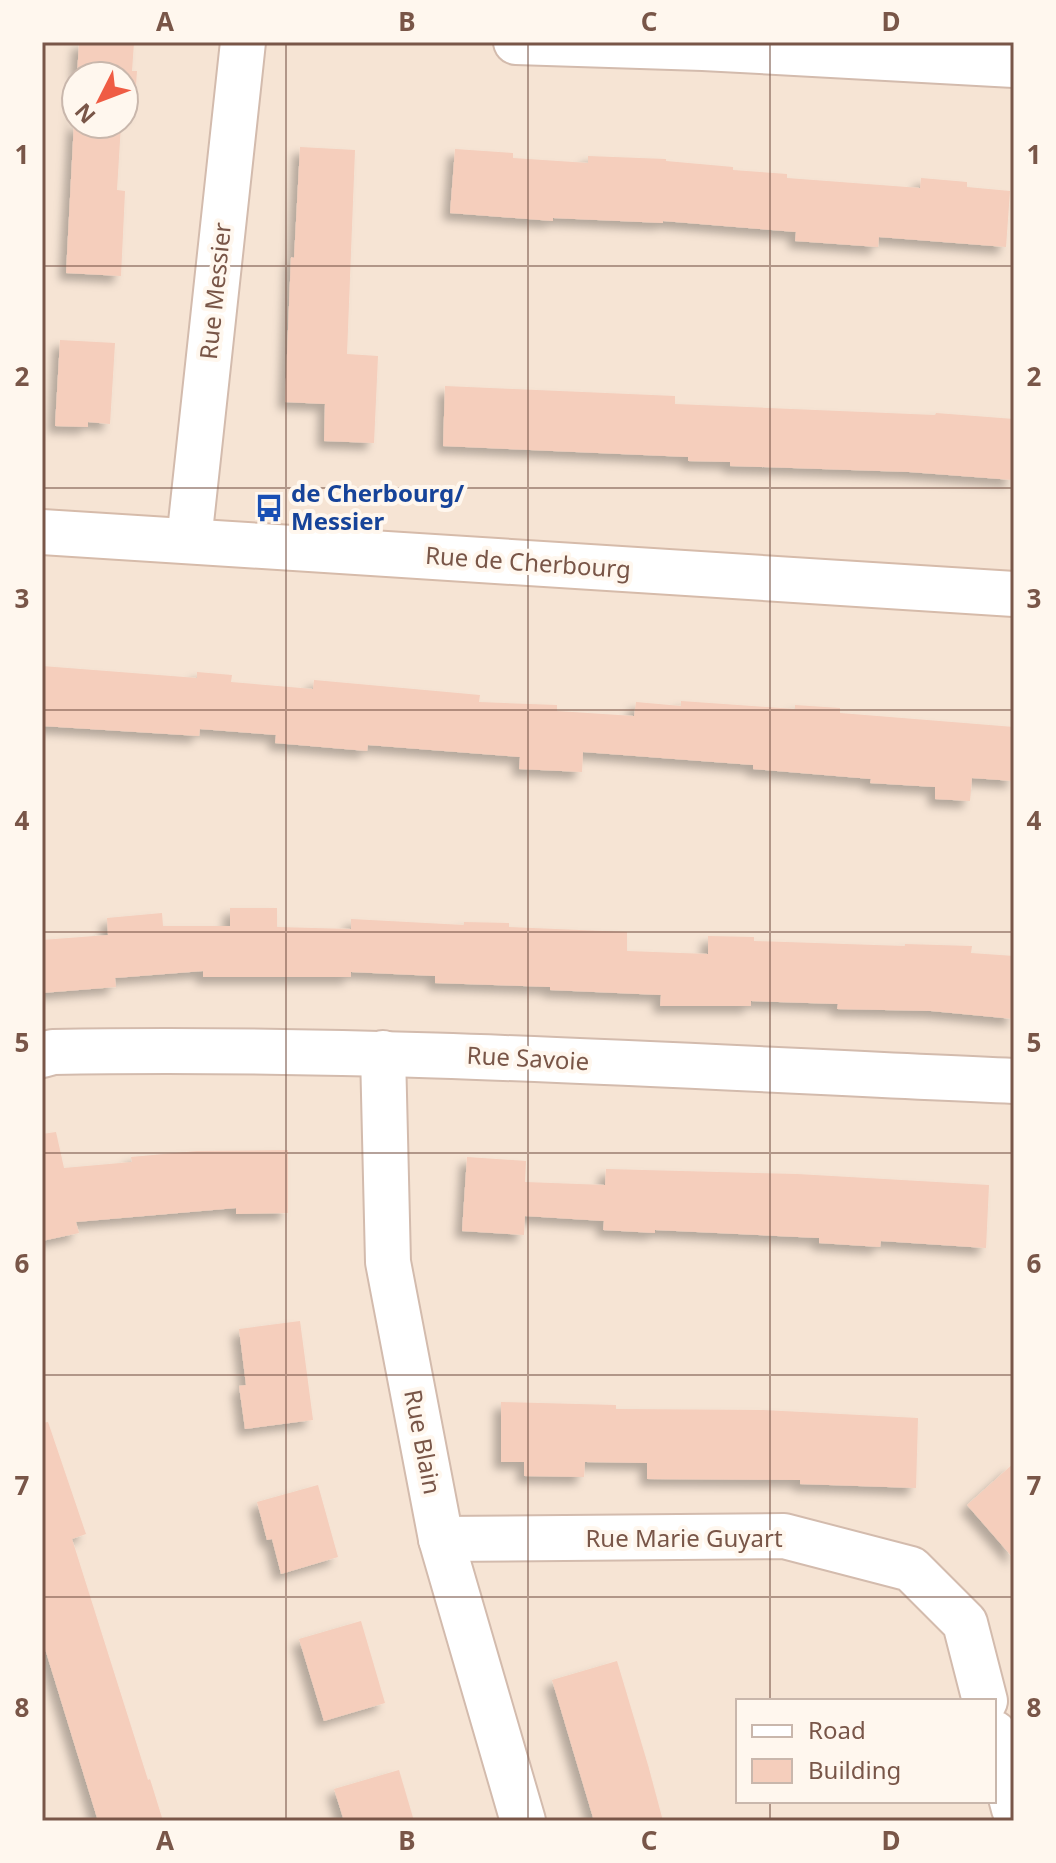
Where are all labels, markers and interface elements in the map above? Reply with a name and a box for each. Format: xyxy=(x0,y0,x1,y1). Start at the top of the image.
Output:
text: A xyxy=(156,3,174,39)
text: B xyxy=(398,3,416,39)
text: C xyxy=(641,3,657,39)
text: D xyxy=(881,3,901,39)
north arrow xyxy=(60,60,140,140)
text: N xyxy=(67,97,102,131)
text: 1 xyxy=(15,136,29,172)
text: 1 xyxy=(1027,136,1041,172)
street label: Rue Messier xyxy=(191,221,238,361)
text: 2 xyxy=(15,358,30,394)
text: 2 xyxy=(1027,358,1042,394)
place label: de Cherbourg/ Messier xyxy=(291,476,464,537)
bus stop icon: de Cherbourg/ Messier xyxy=(254,493,284,523)
street label: Rue de Cherbourg xyxy=(424,538,632,585)
text: 3 xyxy=(15,580,29,616)
text: 3 xyxy=(1027,580,1041,616)
text: 4 xyxy=(15,802,30,838)
text: 4 xyxy=(1027,802,1042,838)
text: 5 xyxy=(15,1024,29,1060)
text: 5 xyxy=(1027,1024,1041,1060)
street label: Rue Savoie xyxy=(466,1038,590,1077)
text: 6 xyxy=(15,1245,30,1281)
text: 6 xyxy=(1027,1245,1042,1281)
street label: Rue Blain xyxy=(397,1387,450,1497)
text: 7 xyxy=(15,1467,30,1503)
text: 7 xyxy=(1027,1467,1042,1503)
street label: Rue Marie Guyart xyxy=(585,1521,783,1554)
text: 8 xyxy=(15,1689,29,1725)
text: 8 xyxy=(1027,1689,1041,1725)
legend xyxy=(736,1699,996,1803)
text: Road xyxy=(808,1713,866,1746)
text: Building xyxy=(808,1753,901,1786)
text: A xyxy=(156,1822,174,1858)
text: B xyxy=(398,1822,416,1858)
text: C xyxy=(641,1822,657,1858)
text: D xyxy=(881,1822,901,1858)

